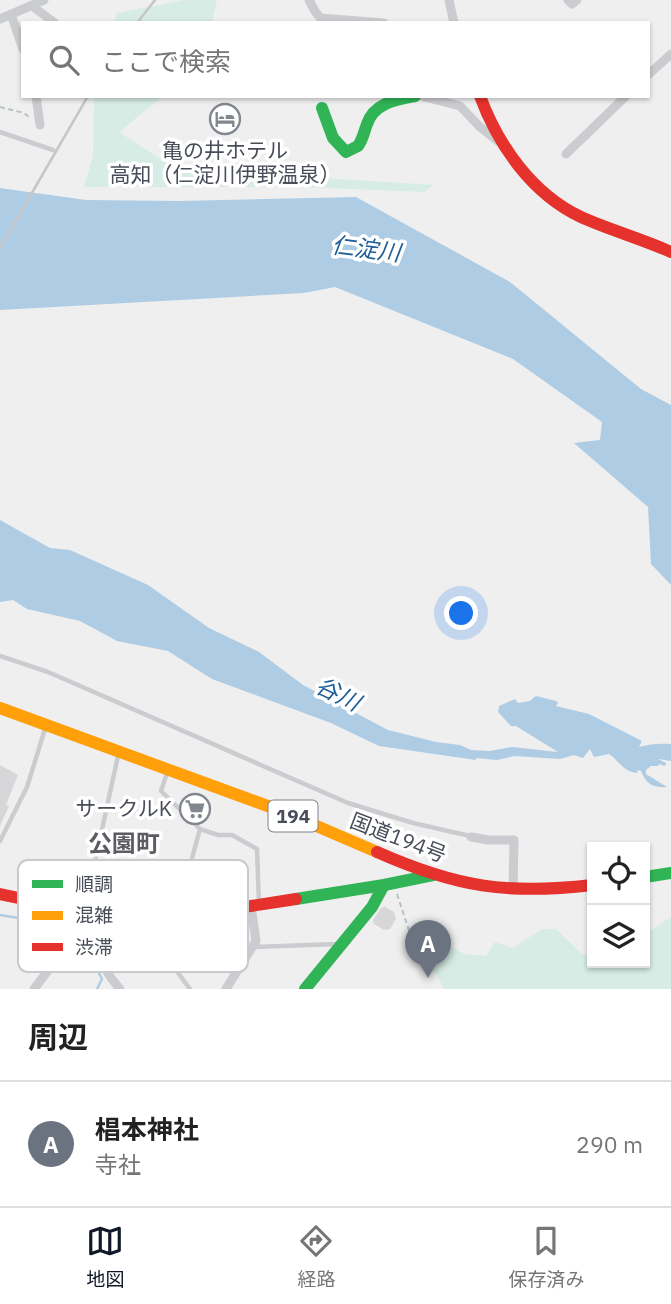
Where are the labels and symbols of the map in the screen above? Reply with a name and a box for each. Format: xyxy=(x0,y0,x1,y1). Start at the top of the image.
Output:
hotel icon: 亀の井ホテル 高知（仁淀川伊野温泉） xyxy=(208,102,242,136)
place label: 亀の井ホテル 高知（仁淀川伊野温泉） xyxy=(110,136,341,188)
water label: 仁淀川 xyxy=(330,229,405,267)
your location xyxy=(444,596,478,630)
water label: 谷川 xyxy=(311,670,368,718)
supermarket icon: サークルK xyxy=(178,792,212,826)
place label: サークルK xyxy=(75,794,172,822)
road number: 194 xyxy=(268,800,318,832)
street label: 国道194号 xyxy=(346,806,450,868)
district label: 公園町 xyxy=(88,827,160,859)
legend xyxy=(18,860,248,972)
text: 順調 xyxy=(75,872,113,896)
text: 混雑 xyxy=(75,903,113,927)
pin: A xyxy=(405,920,451,978)
text: 渋滞 xyxy=(75,935,113,959)

